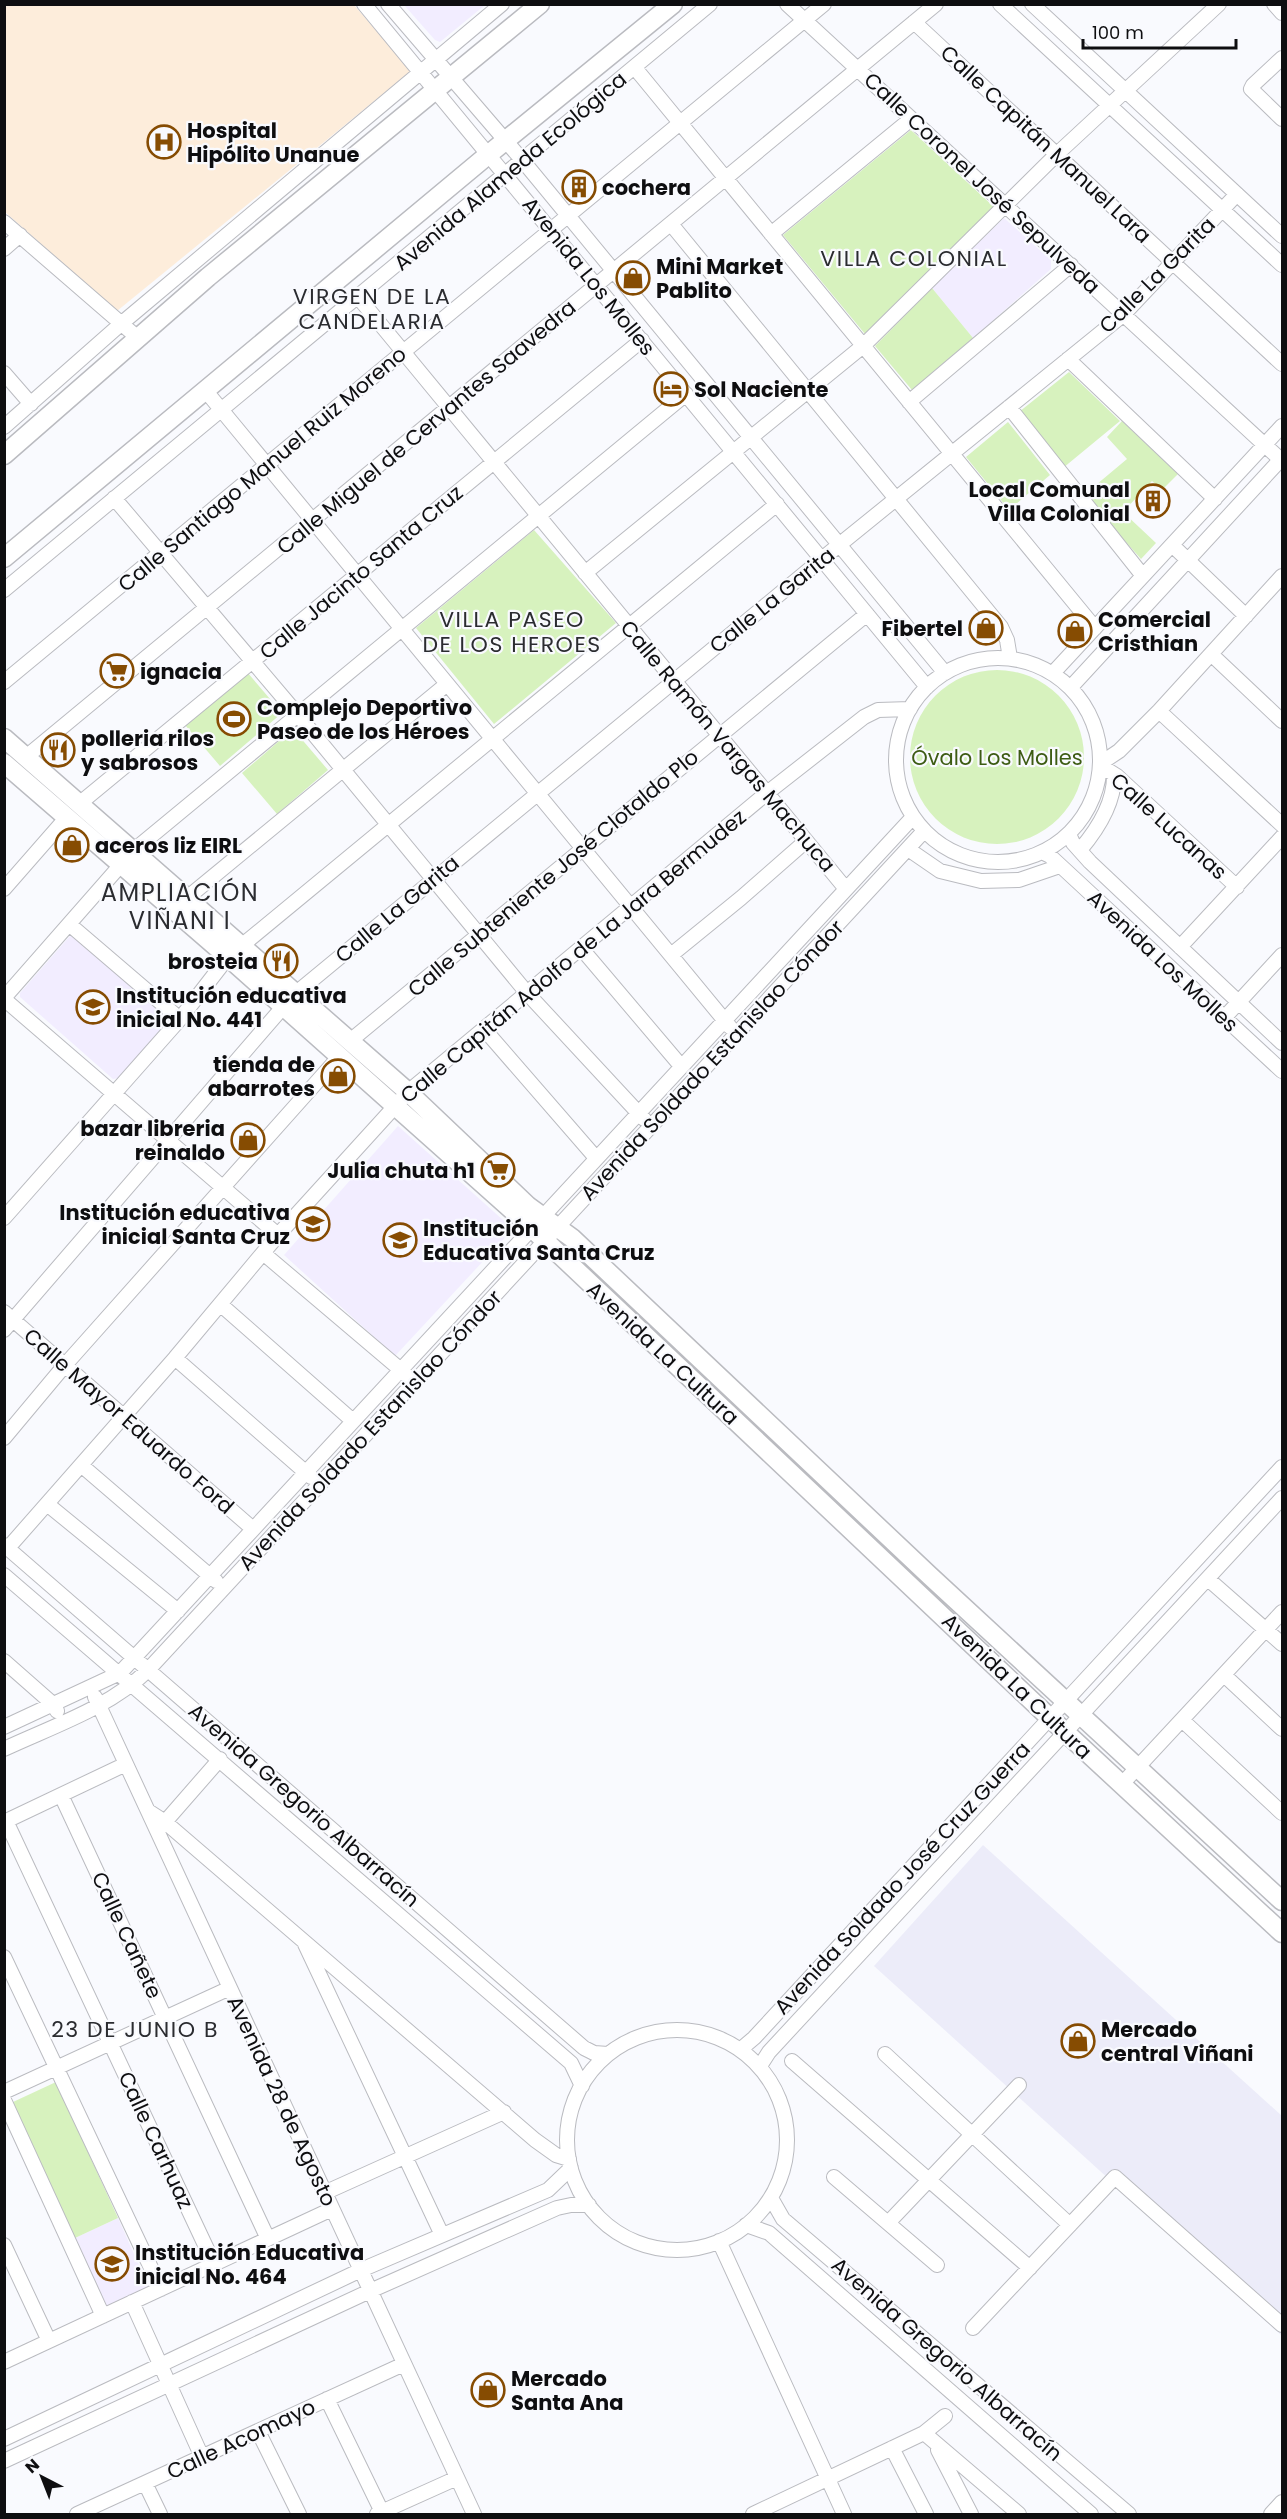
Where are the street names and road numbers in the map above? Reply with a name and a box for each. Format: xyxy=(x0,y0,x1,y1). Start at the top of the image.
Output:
street label: Calle Capitán Manuel Lara xyxy=(934,39,1158,249)
street label: Avenida Alameda Ecológica xyxy=(387,65,633,277)
street label: Calle Coronel José Sepulveda xyxy=(858,66,1106,300)
street label: Avenida Los Molles xyxy=(516,191,662,361)
street label: Calle La Garita xyxy=(1092,210,1222,340)
street label: Calle Miguel de Cervantes Saavedra xyxy=(270,293,582,561)
street label: Calle Santiago Manuel Ruiz Moreno xyxy=(112,340,412,598)
street label: Calle Jacinto Santa Cruz xyxy=(253,478,469,666)
street label: Calle La Garita xyxy=(703,540,841,660)
street label: Calle Ramón Vargas Machuca xyxy=(614,614,842,878)
street label: Calle Subteniente José Clotaldo Plo xyxy=(401,743,705,1003)
street label: Calle Lucanas xyxy=(1105,766,1233,886)
street label: Calle Capitán Adolfo de La Jara Bermudez xyxy=(394,802,752,1110)
street label: Calle La Garita xyxy=(329,849,465,969)
street label: Avenida Los Molles xyxy=(1081,883,1245,1039)
street label: Avenida Soldado Estanislao Cóndor xyxy=(574,913,850,1207)
street label: Avenida La Cultura xyxy=(581,1275,745,1431)
street label: Avenida Soldado Estanislao Cóndor xyxy=(232,1283,508,1577)
street label: Calle Mayor Eduardo Ford xyxy=(18,1321,240,1521)
street label: Avenida La Cultura xyxy=(936,1607,1098,1765)
street label: Avenida Gregorio Albarracín xyxy=(182,1697,426,1913)
street label: Avenida Soldado José Cruz Guerra xyxy=(767,1735,1037,2021)
street label: Calle Cañete xyxy=(85,1867,169,2003)
street label: Avenida 28 de Agosto xyxy=(220,1991,344,2211)
street label: Calle Carhuaz xyxy=(112,2067,200,2213)
street label: Avenida Gregorio Albarracín xyxy=(825,2251,1069,2467)
street label: Calle Acomayo xyxy=(162,2392,320,2486)

